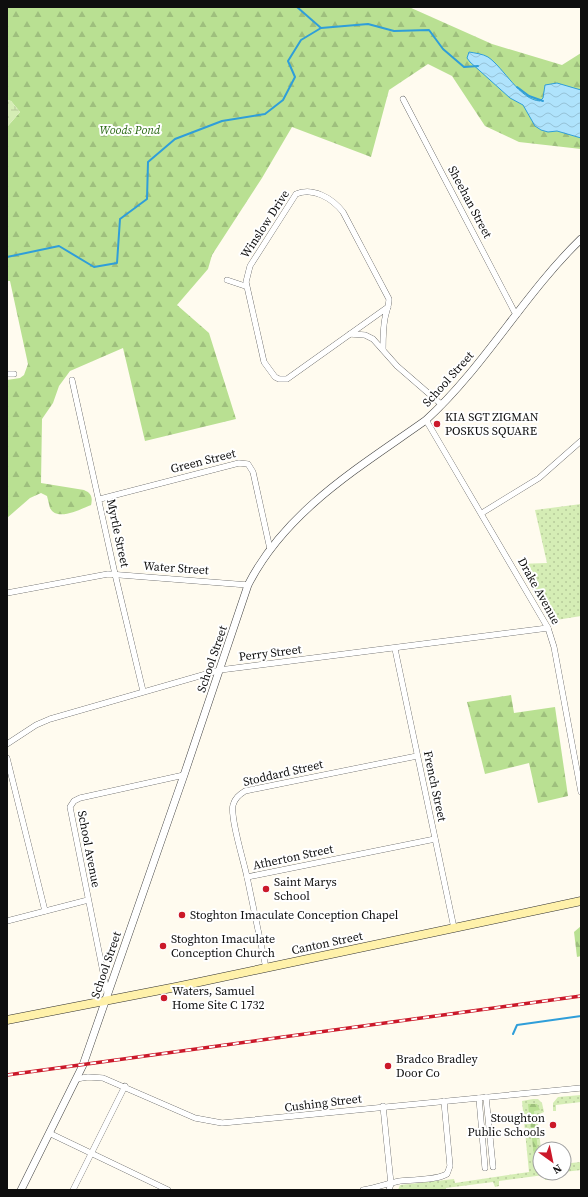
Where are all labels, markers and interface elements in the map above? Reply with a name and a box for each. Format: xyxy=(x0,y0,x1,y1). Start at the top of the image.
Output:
park label: Woods Pond xyxy=(100,122,161,138)
street label: Sheehan Street xyxy=(444,163,496,241)
street label: Winslow Drive xyxy=(237,187,293,261)
street label: School Street xyxy=(419,348,477,410)
place label: KIA SGT ZIGMAN POSKUS SQUARE xyxy=(445,409,539,439)
marker: KIA SGT ZIGMAN POSKUS SQUARE xyxy=(432,419,442,429)
street label: Green Street xyxy=(169,445,237,477)
street label: Myrtle Street xyxy=(103,497,133,569)
street label: Drake Avenue xyxy=(514,555,564,627)
street label: Water Street xyxy=(143,558,209,578)
street label: School Street xyxy=(193,623,231,694)
street label: Perry Street xyxy=(238,641,302,665)
street label: French Street xyxy=(420,749,450,823)
street label: Stoddard Street xyxy=(241,756,325,790)
street label: School Avenue xyxy=(74,809,104,889)
street label: Atherton Street xyxy=(251,841,335,873)
place label: Saint Marys School xyxy=(274,874,337,904)
marker: Saint Marys School xyxy=(261,884,271,894)
place label: Stoghton Imaculate Conception Chapel xyxy=(190,907,399,923)
marker: Stoghton Imaculate Conception Chapel xyxy=(177,910,187,920)
street label: Canton Street xyxy=(290,928,364,958)
street label: School Street xyxy=(87,929,125,1000)
place label: Stoghton Imaculate Conception Church xyxy=(171,931,275,961)
marker: Stoghton Imaculate Conception Church xyxy=(158,941,168,951)
place label: Waters, Samuel Home Site C 1732 xyxy=(172,983,264,1013)
marker: Waters, Samuel Home Site C 1732 xyxy=(159,993,169,1003)
place label: Bradco Bradley Door Co xyxy=(396,1051,479,1081)
marker: Bradco Bradley Door Co xyxy=(383,1061,393,1071)
street label: Cushing Street xyxy=(283,1090,363,1116)
place label: Stoughton Public Schools xyxy=(467,1110,545,1140)
marker: Stoughton Public Schools xyxy=(548,1120,558,1130)
north arrow xyxy=(532,1141,572,1181)
text: N xyxy=(550,1160,565,1177)

